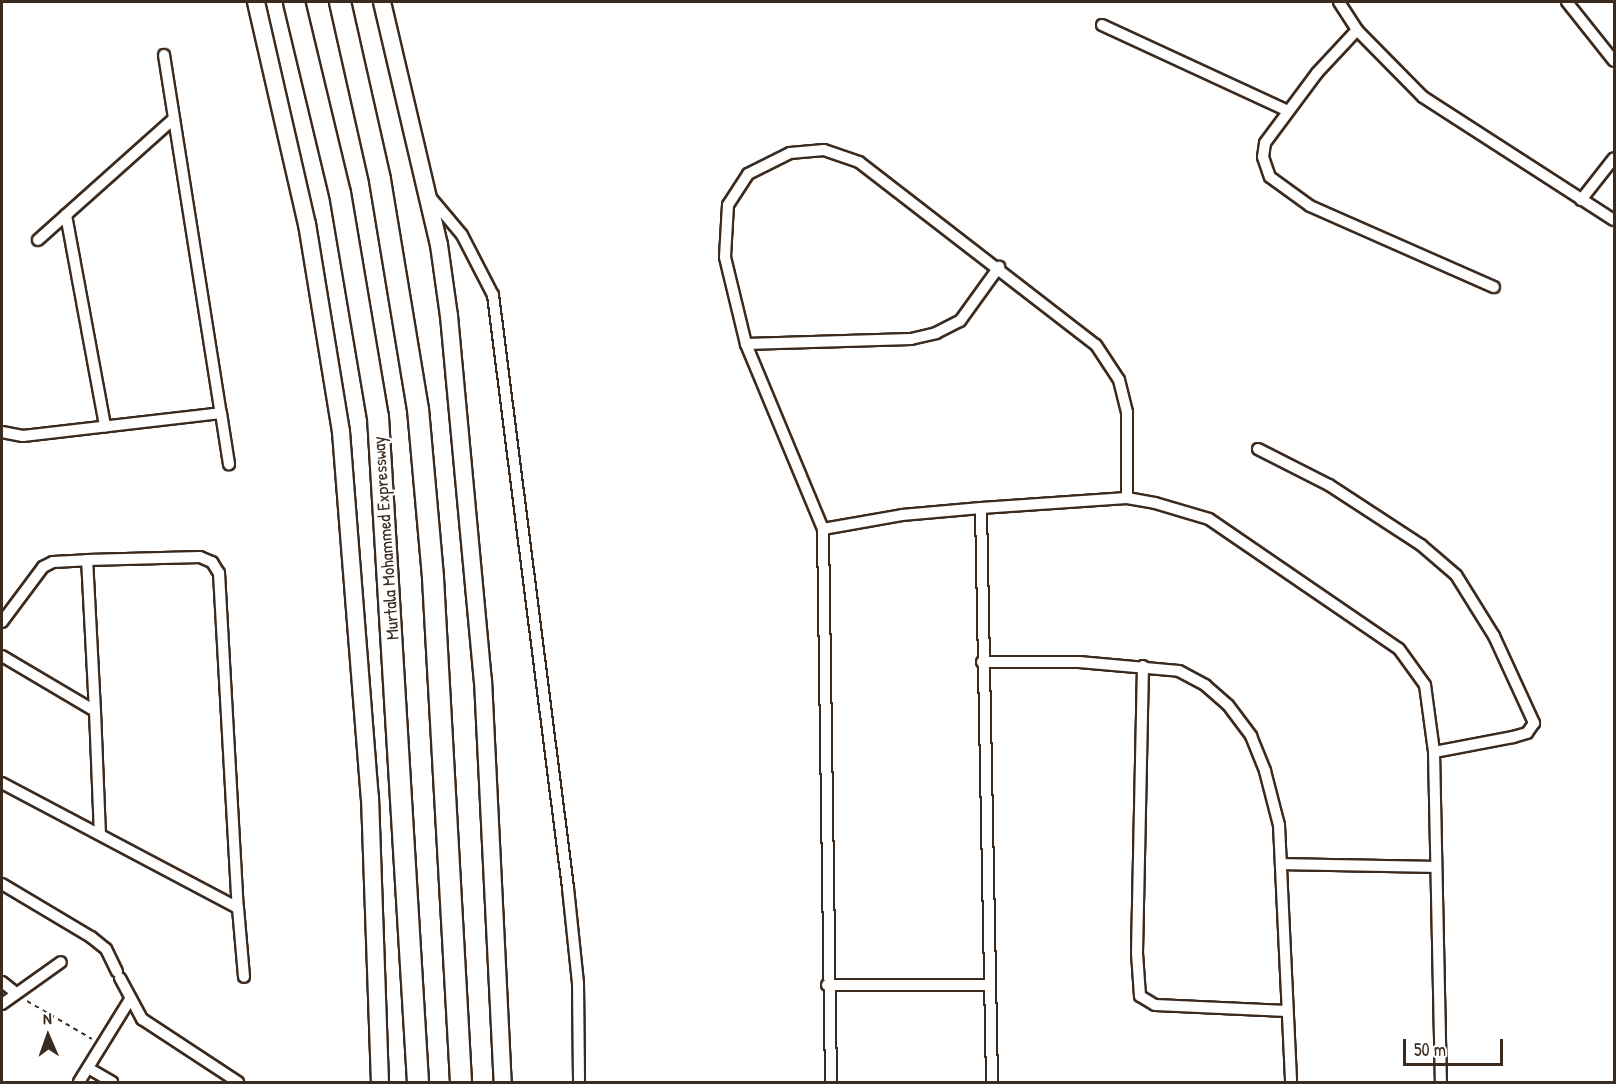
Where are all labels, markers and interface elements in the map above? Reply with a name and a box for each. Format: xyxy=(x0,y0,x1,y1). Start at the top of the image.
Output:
street label: Murtala Mohammed Expressway xyxy=(368,435,404,641)
north arrow xyxy=(18,1006,78,1066)
text: N xyxy=(43,1007,52,1029)
scale bar xyxy=(1406,1027,1506,1065)
text: 50 m xyxy=(1414,1037,1446,1062)

